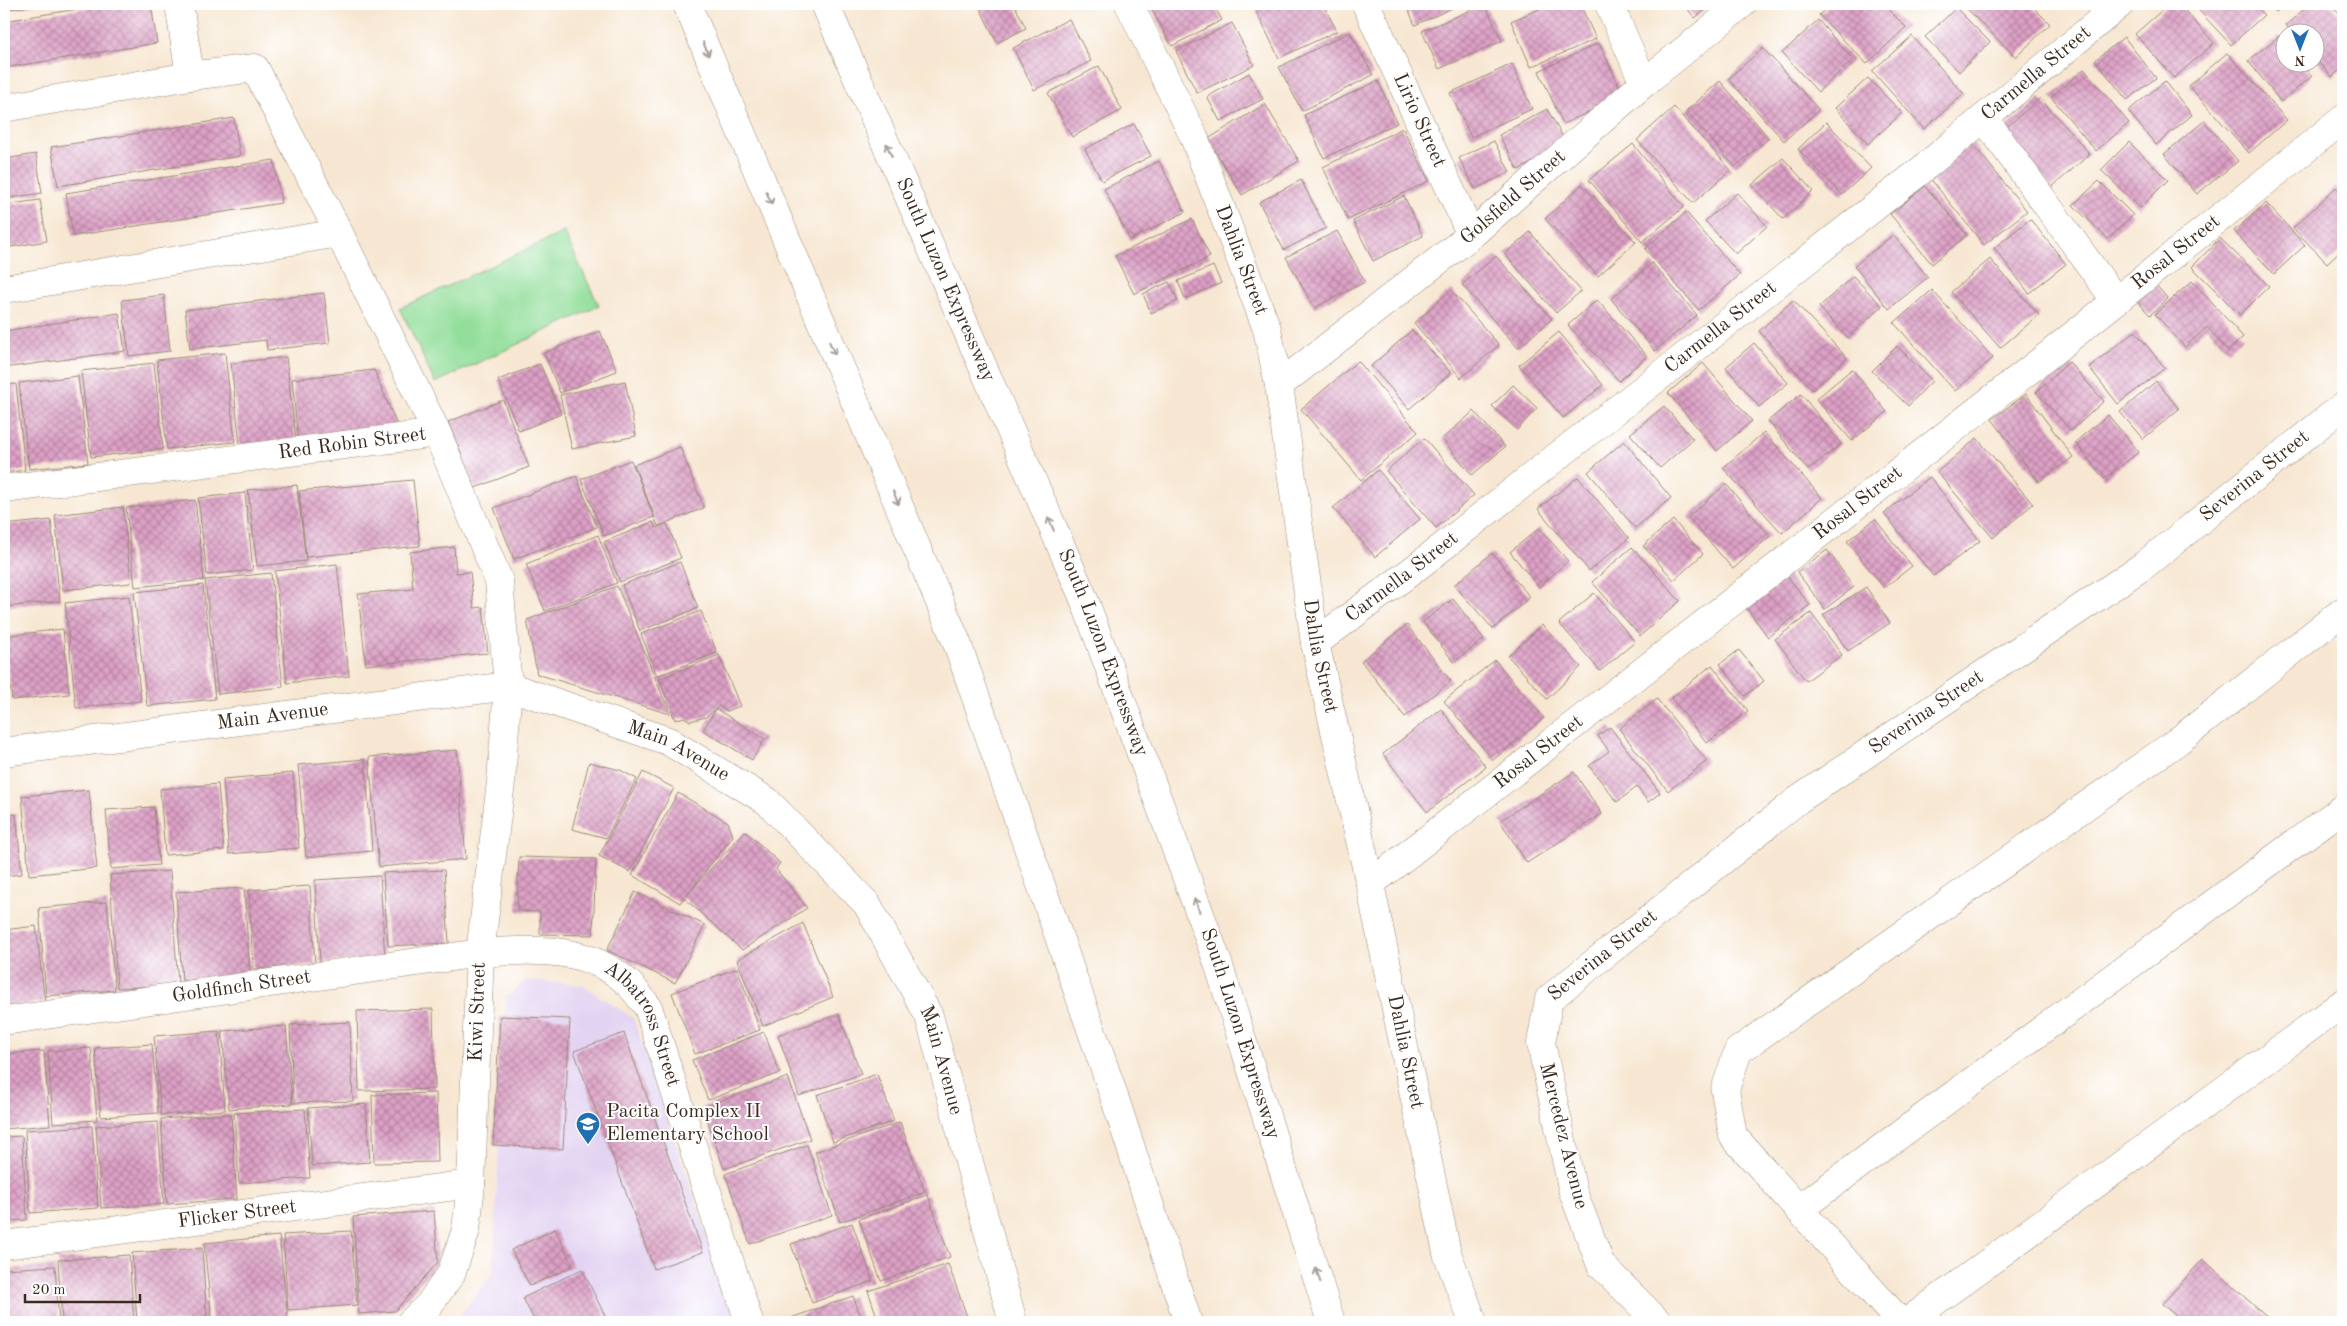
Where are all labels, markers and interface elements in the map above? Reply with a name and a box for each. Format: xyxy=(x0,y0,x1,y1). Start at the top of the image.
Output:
north arrow xyxy=(2274,22,2324,72)
street label: Carmella Street xyxy=(1978,23,2095,125)
one-way arrow xyxy=(701,41,711,56)
text: N xyxy=(2294,53,2305,67)
street label: Lirio Street xyxy=(1389,70,1449,171)
one-way arrow xyxy=(884,143,894,158)
street label: Golsfield Street xyxy=(1457,146,1570,249)
street label: South Luzon Expressway xyxy=(892,175,998,385)
one-way arrow xyxy=(765,190,774,205)
street label: Dahlia Street xyxy=(1211,203,1271,318)
street label: Rosal Street xyxy=(2128,211,2224,294)
street label: Carmella Street xyxy=(1661,278,1781,378)
one-way arrow xyxy=(828,340,838,355)
street label: Red Robin Street xyxy=(277,425,427,463)
street label: Severina Street xyxy=(2197,427,2313,526)
street label: Rosal Street xyxy=(1810,463,1906,544)
one-way arrow xyxy=(891,490,901,505)
one-way arrow xyxy=(1046,517,1056,532)
street label: Carmella Street xyxy=(1342,528,1462,627)
street label: South Luzon Expressway xyxy=(1054,546,1151,760)
street label: Dahlia Street xyxy=(1299,598,1341,715)
street label: Severina Street xyxy=(1866,667,1987,759)
street label: Main Avenue xyxy=(216,700,330,734)
street label: Rosal Street xyxy=(1490,712,1587,793)
street label: Main Avenue xyxy=(625,718,733,786)
one-way arrow xyxy=(1192,898,1201,913)
street label: Severina Street xyxy=(1545,906,1661,1005)
street label: South Luzon Expressway xyxy=(1196,926,1283,1142)
street label: Albatross Street xyxy=(600,958,683,1089)
street label: Kiwi Street xyxy=(466,962,490,1062)
street label: Goldfinch Street xyxy=(171,967,312,1007)
street label: Dahlia Street xyxy=(1383,993,1427,1111)
street label: Main Avenue xyxy=(915,1003,966,1117)
street label: Mercedez Avenue xyxy=(1535,1061,1591,1211)
place label: Pacita Complex II Elementary School xyxy=(606,1102,769,1145)
school or university icon: Pacita Complex II Elementary School xyxy=(575,1111,601,1145)
street label: Flicker Street xyxy=(176,1197,298,1232)
one-way arrow xyxy=(1312,1268,1322,1284)
scale bar xyxy=(25,1271,140,1303)
text: 20 m xyxy=(32,1283,66,1298)

